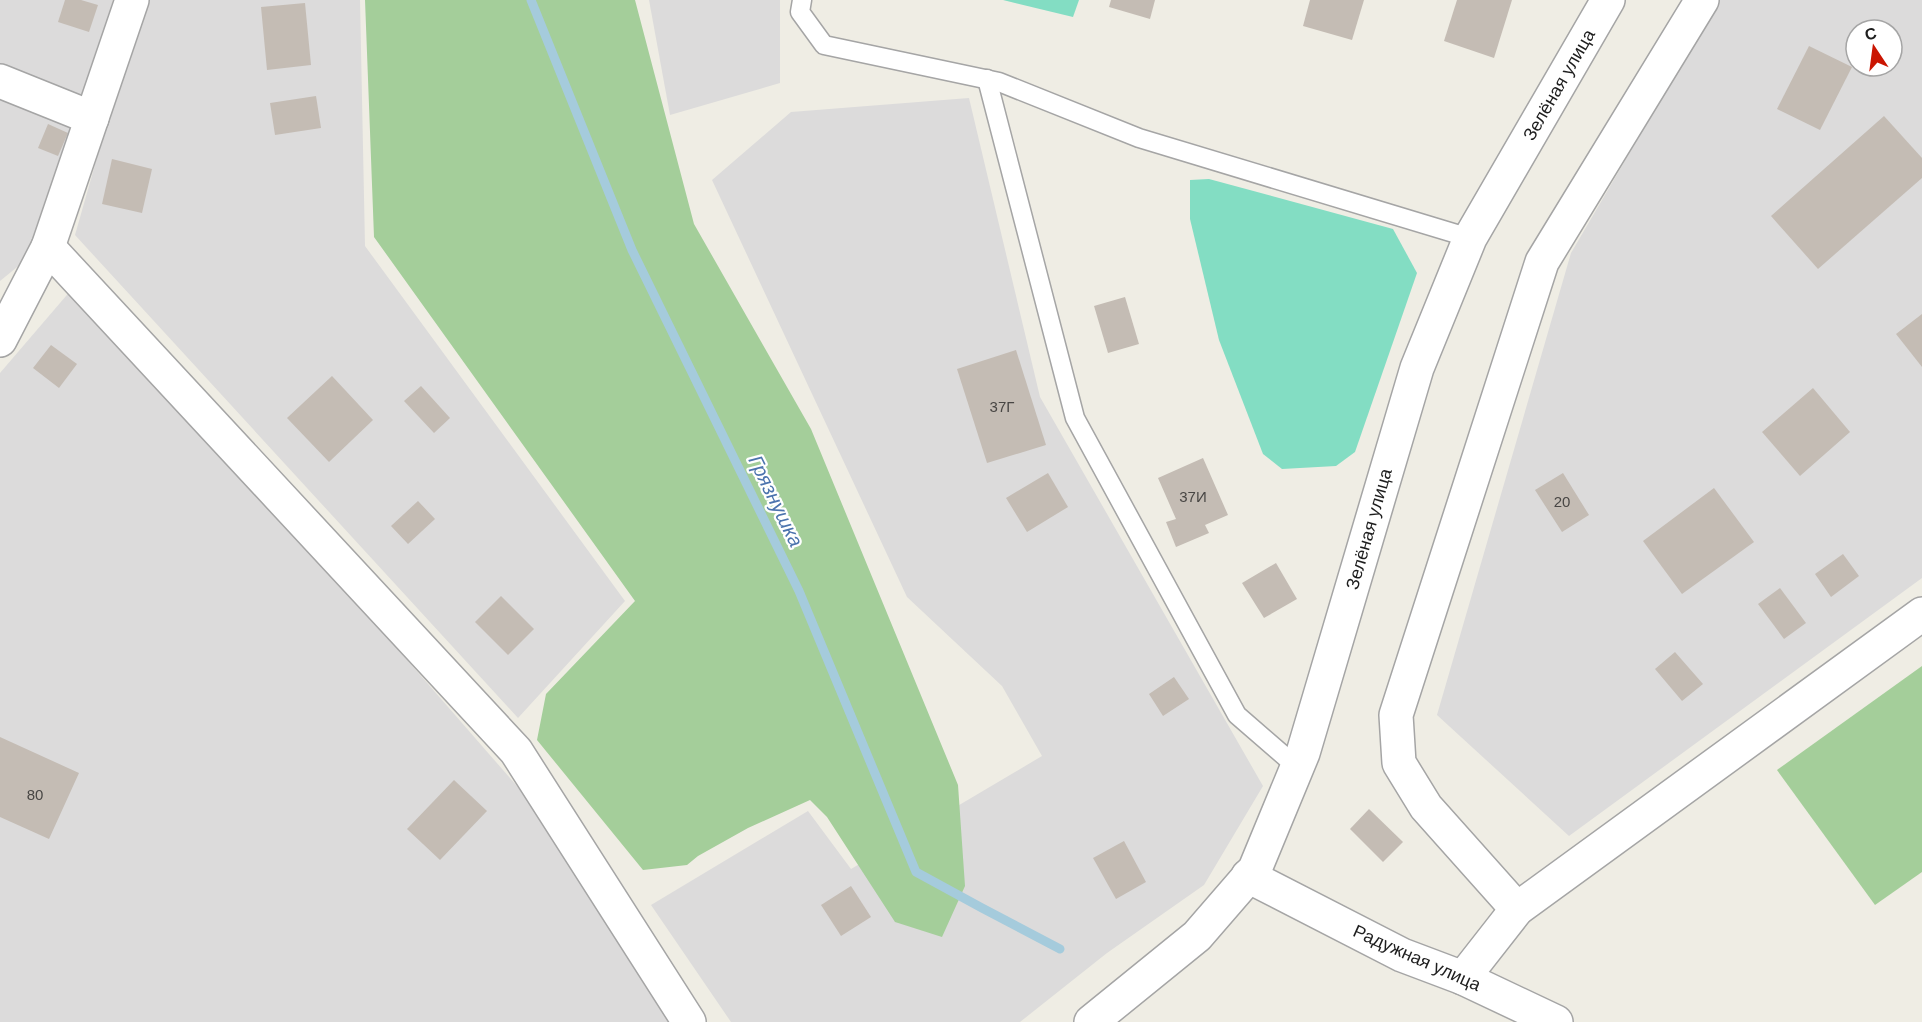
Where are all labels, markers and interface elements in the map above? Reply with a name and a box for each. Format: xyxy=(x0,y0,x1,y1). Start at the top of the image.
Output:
north arrow xyxy=(1844,18,1904,78)
text: С xyxy=(1863,24,1879,43)
street label: Зелёная улица xyxy=(1519,25,1599,144)
house number: 37Г xyxy=(990,398,1014,415)
water label: Грязнушка xyxy=(744,452,808,550)
street label: Зелёная улица xyxy=(1342,465,1396,592)
house number: 37И xyxy=(1179,488,1207,505)
house number: 20 xyxy=(1554,493,1570,510)
house number: 80 xyxy=(27,786,43,803)
street label: Радужная улица xyxy=(1350,921,1485,995)

